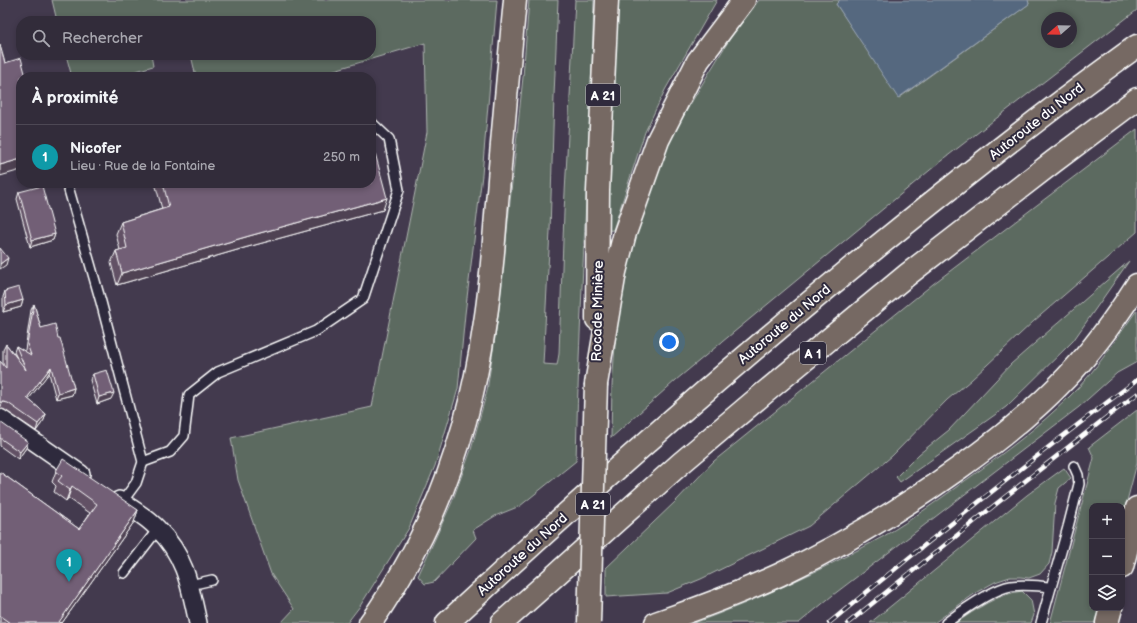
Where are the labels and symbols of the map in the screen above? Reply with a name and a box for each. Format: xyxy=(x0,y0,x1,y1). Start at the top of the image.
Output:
north arrow xyxy=(1041,12,1077,48)
street label: Autoroute du Nord xyxy=(986,79,1087,164)
road number: A 21 xyxy=(586,84,620,106)
street label: Rocade Minière xyxy=(588,260,607,362)
street label: Autoroute du Nord xyxy=(735,281,834,368)
your location xyxy=(659,332,679,352)
road number: A 1 xyxy=(800,342,826,364)
road number: A 21 xyxy=(576,493,610,515)
street label: Autoroute du Nord xyxy=(474,509,571,599)
pin: 1 xyxy=(56,549,82,582)

